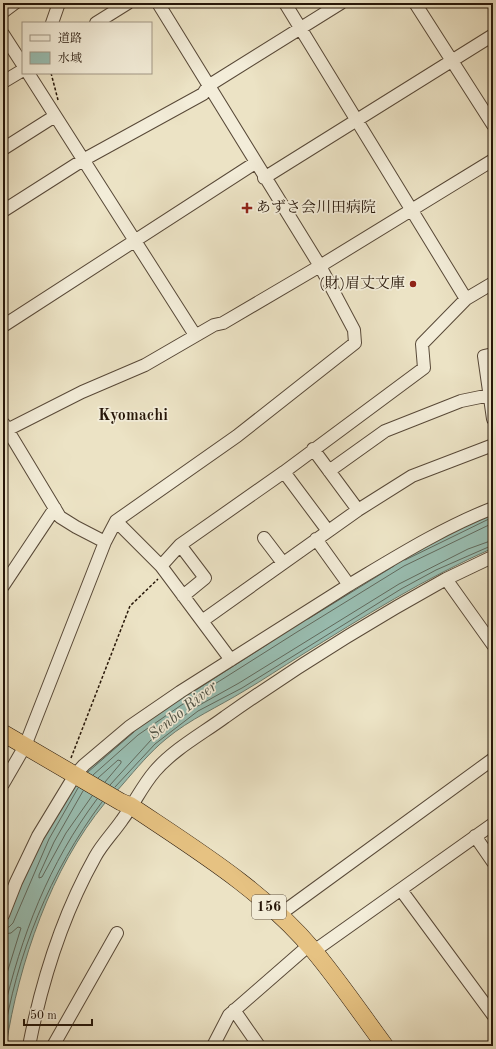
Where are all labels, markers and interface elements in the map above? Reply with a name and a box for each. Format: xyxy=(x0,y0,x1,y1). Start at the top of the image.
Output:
legend xyxy=(22,22,152,74)
text: 道路 xyxy=(58,31,82,45)
text: 水域 xyxy=(58,51,82,65)
place label: あずさ会川田病院 xyxy=(256,199,376,216)
marker: あずさ会川田病院 xyxy=(241,202,253,214)
place label: (財)眉丈文庫 xyxy=(319,275,405,292)
marker: (財)眉丈文庫 xyxy=(408,279,418,289)
district label: Kyomachi xyxy=(98,408,168,424)
water label: Senbo River xyxy=(146,678,221,743)
road number: 156 xyxy=(252,895,286,919)
scale bar xyxy=(24,1001,92,1027)
text: 50 m xyxy=(30,1009,57,1022)

